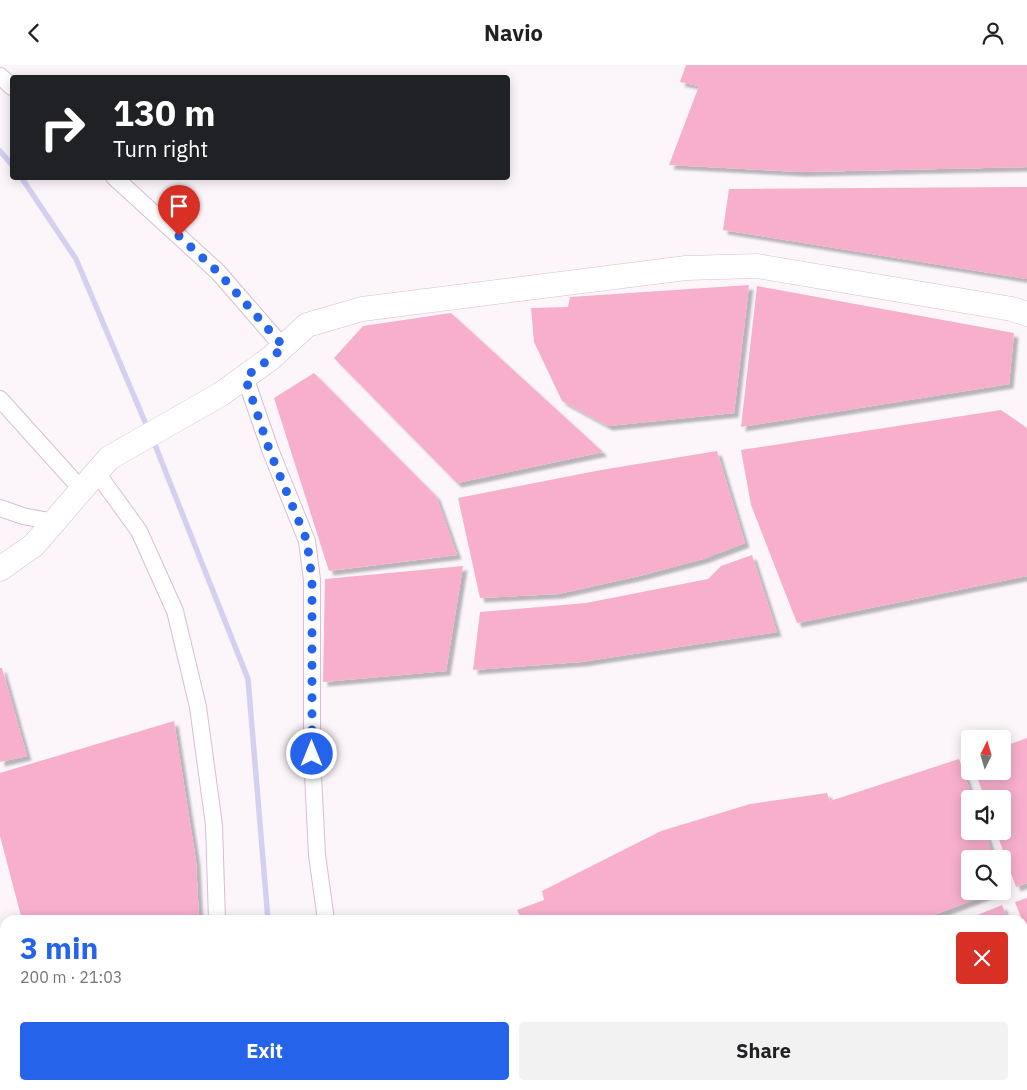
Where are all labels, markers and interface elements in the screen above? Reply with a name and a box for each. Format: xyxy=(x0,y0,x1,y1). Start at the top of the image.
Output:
text: Navio xyxy=(484,18,543,47)
icon: back xyxy=(20,19,48,47)
icon: person xyxy=(979,19,1007,47)
text: 130 m xyxy=(113,90,216,136)
icon: right xyxy=(30,95,95,160)
text: Turn right xyxy=(113,134,208,163)
pin xyxy=(158,185,200,236)
icon: arrive xyxy=(165,192,193,220)
position arrow xyxy=(285,727,337,779)
north arrow xyxy=(961,730,1011,780)
map controls xyxy=(961,730,1011,900)
button: sound xyxy=(961,790,1011,840)
button: search xyxy=(961,850,1011,900)
text: 3 min xyxy=(20,928,98,967)
button: close xyxy=(956,932,1008,984)
text: 200 m · 21:03 xyxy=(20,967,122,987)
button: Exit xyxy=(20,1022,509,1080)
button: Share xyxy=(519,1022,1008,1080)

